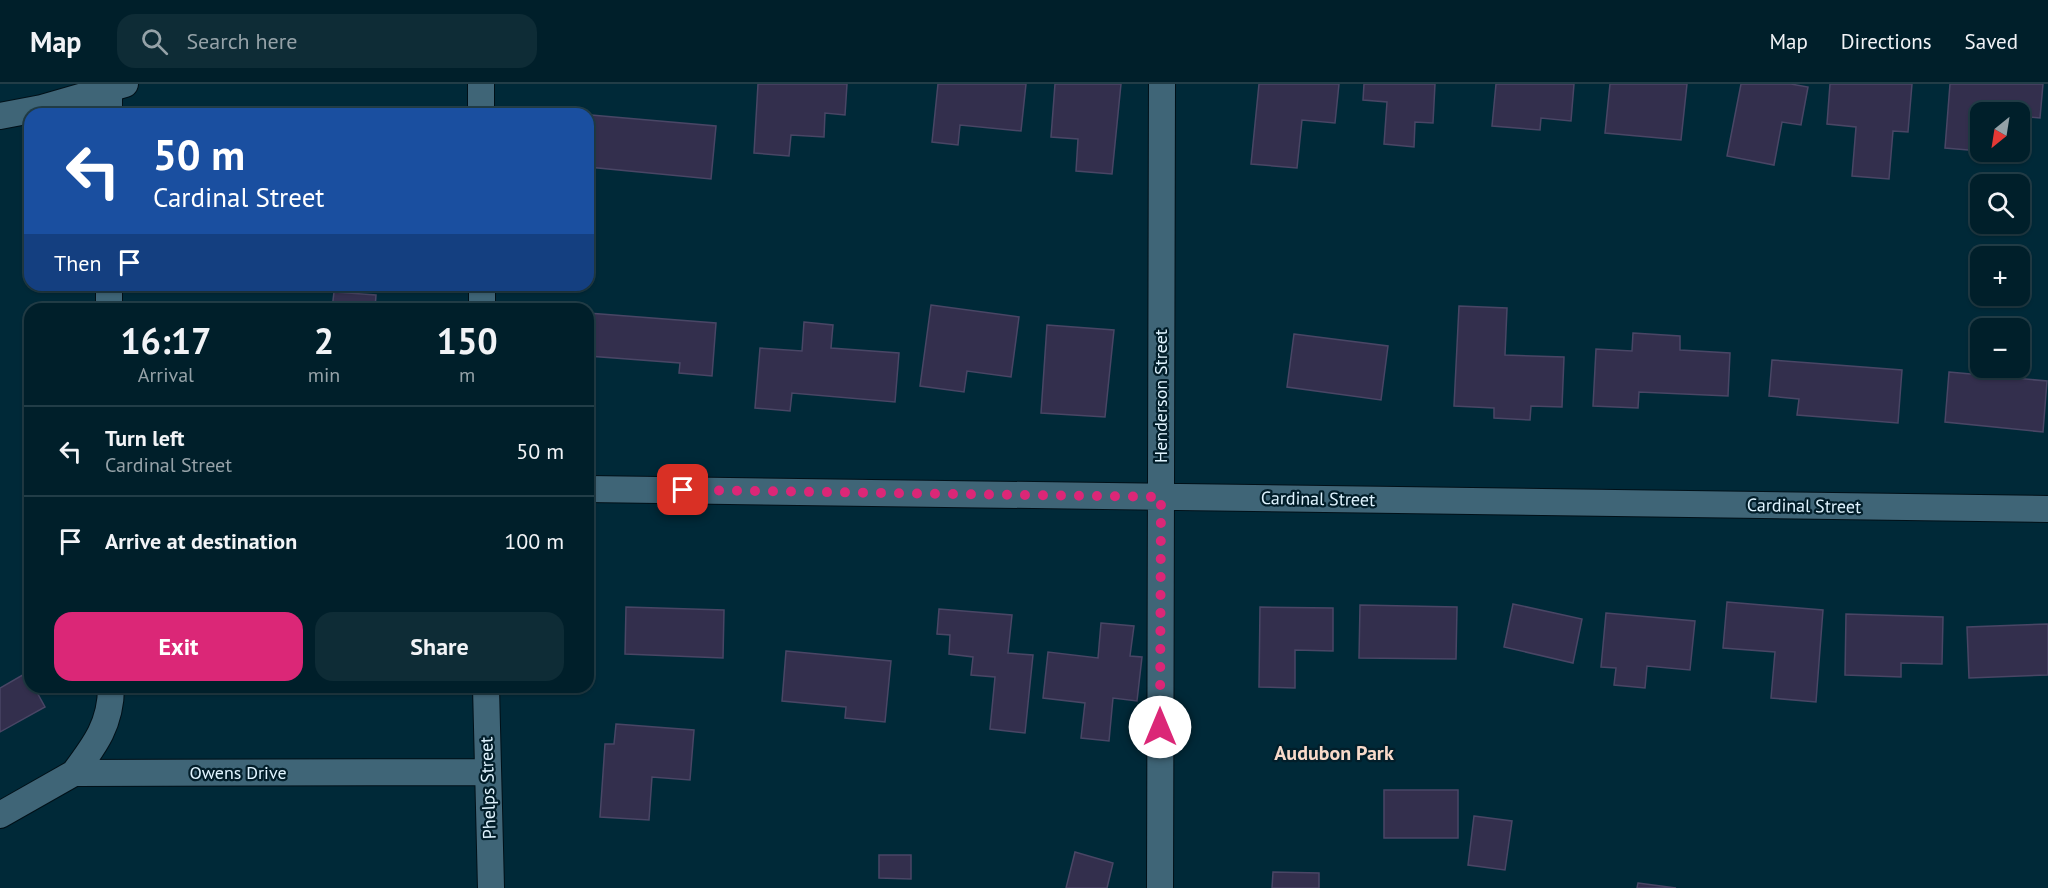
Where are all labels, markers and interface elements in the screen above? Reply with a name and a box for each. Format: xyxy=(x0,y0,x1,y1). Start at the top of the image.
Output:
search box xyxy=(117,14,537,68)
text: Map xyxy=(30,23,81,60)
icon: search xyxy=(138,25,171,58)
text: Search here xyxy=(186,27,297,55)
text: Map xyxy=(1769,28,1808,55)
text: Directions xyxy=(1841,28,1932,55)
text: Saved xyxy=(1965,28,2018,55)
north arrow xyxy=(1970,102,2030,162)
map controls xyxy=(1970,102,2030,378)
text: 50 m xyxy=(153,127,245,182)
icon: left xyxy=(54,132,132,210)
button: search xyxy=(1970,174,2030,234)
text: Cardinal Street xyxy=(153,180,325,214)
icon: arrive xyxy=(113,246,146,279)
button: + xyxy=(1970,246,2030,306)
text: Then xyxy=(54,249,101,277)
text: 16:17 xyxy=(120,317,212,364)
text: 2 xyxy=(314,317,334,364)
text: 150 xyxy=(437,317,498,364)
button: − xyxy=(1970,318,2030,378)
street label: Henderson Street xyxy=(1149,329,1172,463)
text: Arrival xyxy=(138,362,194,388)
text: min xyxy=(308,362,340,388)
text: m xyxy=(459,362,475,388)
text: Turn left xyxy=(105,424,185,452)
icon: left xyxy=(54,435,87,468)
text: 50 m xyxy=(516,437,564,465)
text: Cardinal Street xyxy=(105,452,232,478)
pin xyxy=(657,464,708,515)
icon: arrive xyxy=(666,473,699,506)
street label: Cardinal Street xyxy=(1261,486,1375,511)
street label: Cardinal Street xyxy=(1747,493,1861,518)
icon: arrive xyxy=(54,525,87,558)
text: Arrive at destination xyxy=(105,527,297,555)
text: 100 m xyxy=(504,527,564,555)
button: Exit xyxy=(54,612,303,681)
button: Share xyxy=(315,612,564,681)
position arrow xyxy=(1128,695,1192,759)
street label: Phelps Street xyxy=(474,736,501,840)
district label: Audubon Park xyxy=(1274,740,1394,766)
street label: Owens Drive xyxy=(189,761,287,784)

